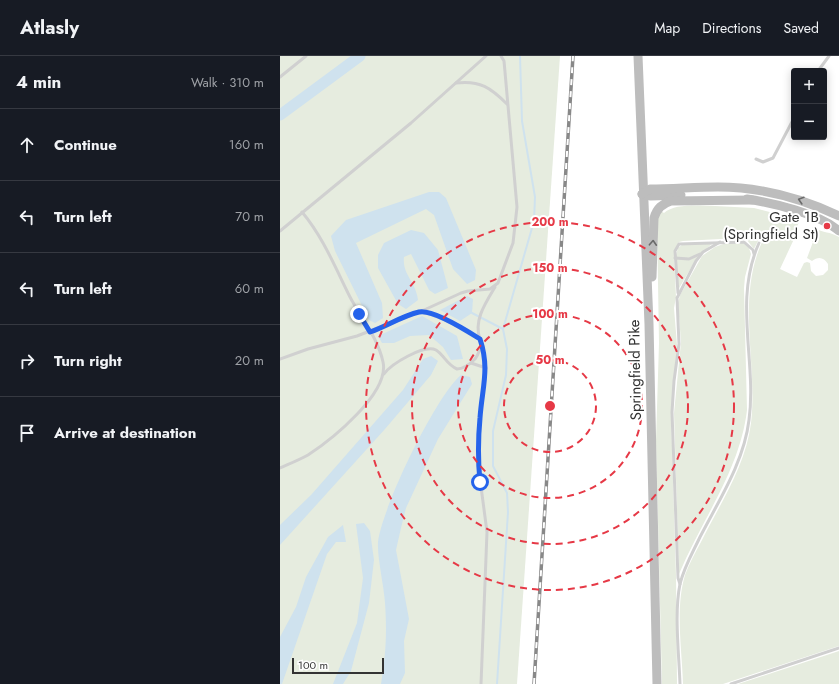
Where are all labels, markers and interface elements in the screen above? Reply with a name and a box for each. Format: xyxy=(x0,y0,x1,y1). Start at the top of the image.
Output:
text: Atlasly xyxy=(20,14,79,41)
text: Map xyxy=(654,18,680,38)
text: Directions xyxy=(702,18,762,38)
text: Saved xyxy=(784,18,819,38)
map controls xyxy=(791,68,827,140)
button: + xyxy=(791,68,827,104)
text: 4 min xyxy=(16,70,61,94)
text: Walk · 310 m xyxy=(191,73,264,92)
button: − xyxy=(791,104,827,140)
icon: ahead xyxy=(16,134,38,156)
text: Continue xyxy=(54,134,117,156)
text: 160 m xyxy=(229,135,264,154)
one-way arrow xyxy=(798,196,805,205)
icon: left xyxy=(16,206,38,228)
text: Turn left xyxy=(54,206,112,228)
place label: Gate 1B (Springfield St) xyxy=(723,206,819,245)
text: 70 m xyxy=(235,207,264,226)
text: 200 m xyxy=(531,213,569,231)
marker: Gate 1B (Springfield St) xyxy=(822,221,832,231)
one-way arrow xyxy=(649,240,657,246)
text: 150 m xyxy=(532,259,568,277)
icon: left xyxy=(16,278,38,300)
text: Turn left xyxy=(54,278,112,300)
text: 60 m xyxy=(235,279,264,298)
route end xyxy=(350,305,368,323)
text: 100 m xyxy=(532,305,568,323)
street label: Springfield Pike xyxy=(623,319,647,421)
icon: right xyxy=(16,350,38,372)
text: Turn right xyxy=(54,350,122,372)
text: 20 m xyxy=(235,351,264,370)
text: 50 m xyxy=(535,351,565,369)
centre of rings xyxy=(543,399,557,413)
icon: arrive xyxy=(16,422,38,444)
text: Arrive at destination xyxy=(54,422,196,444)
route start xyxy=(471,473,489,491)
scale bar xyxy=(292,656,384,675)
text: 100 m xyxy=(298,657,328,673)

